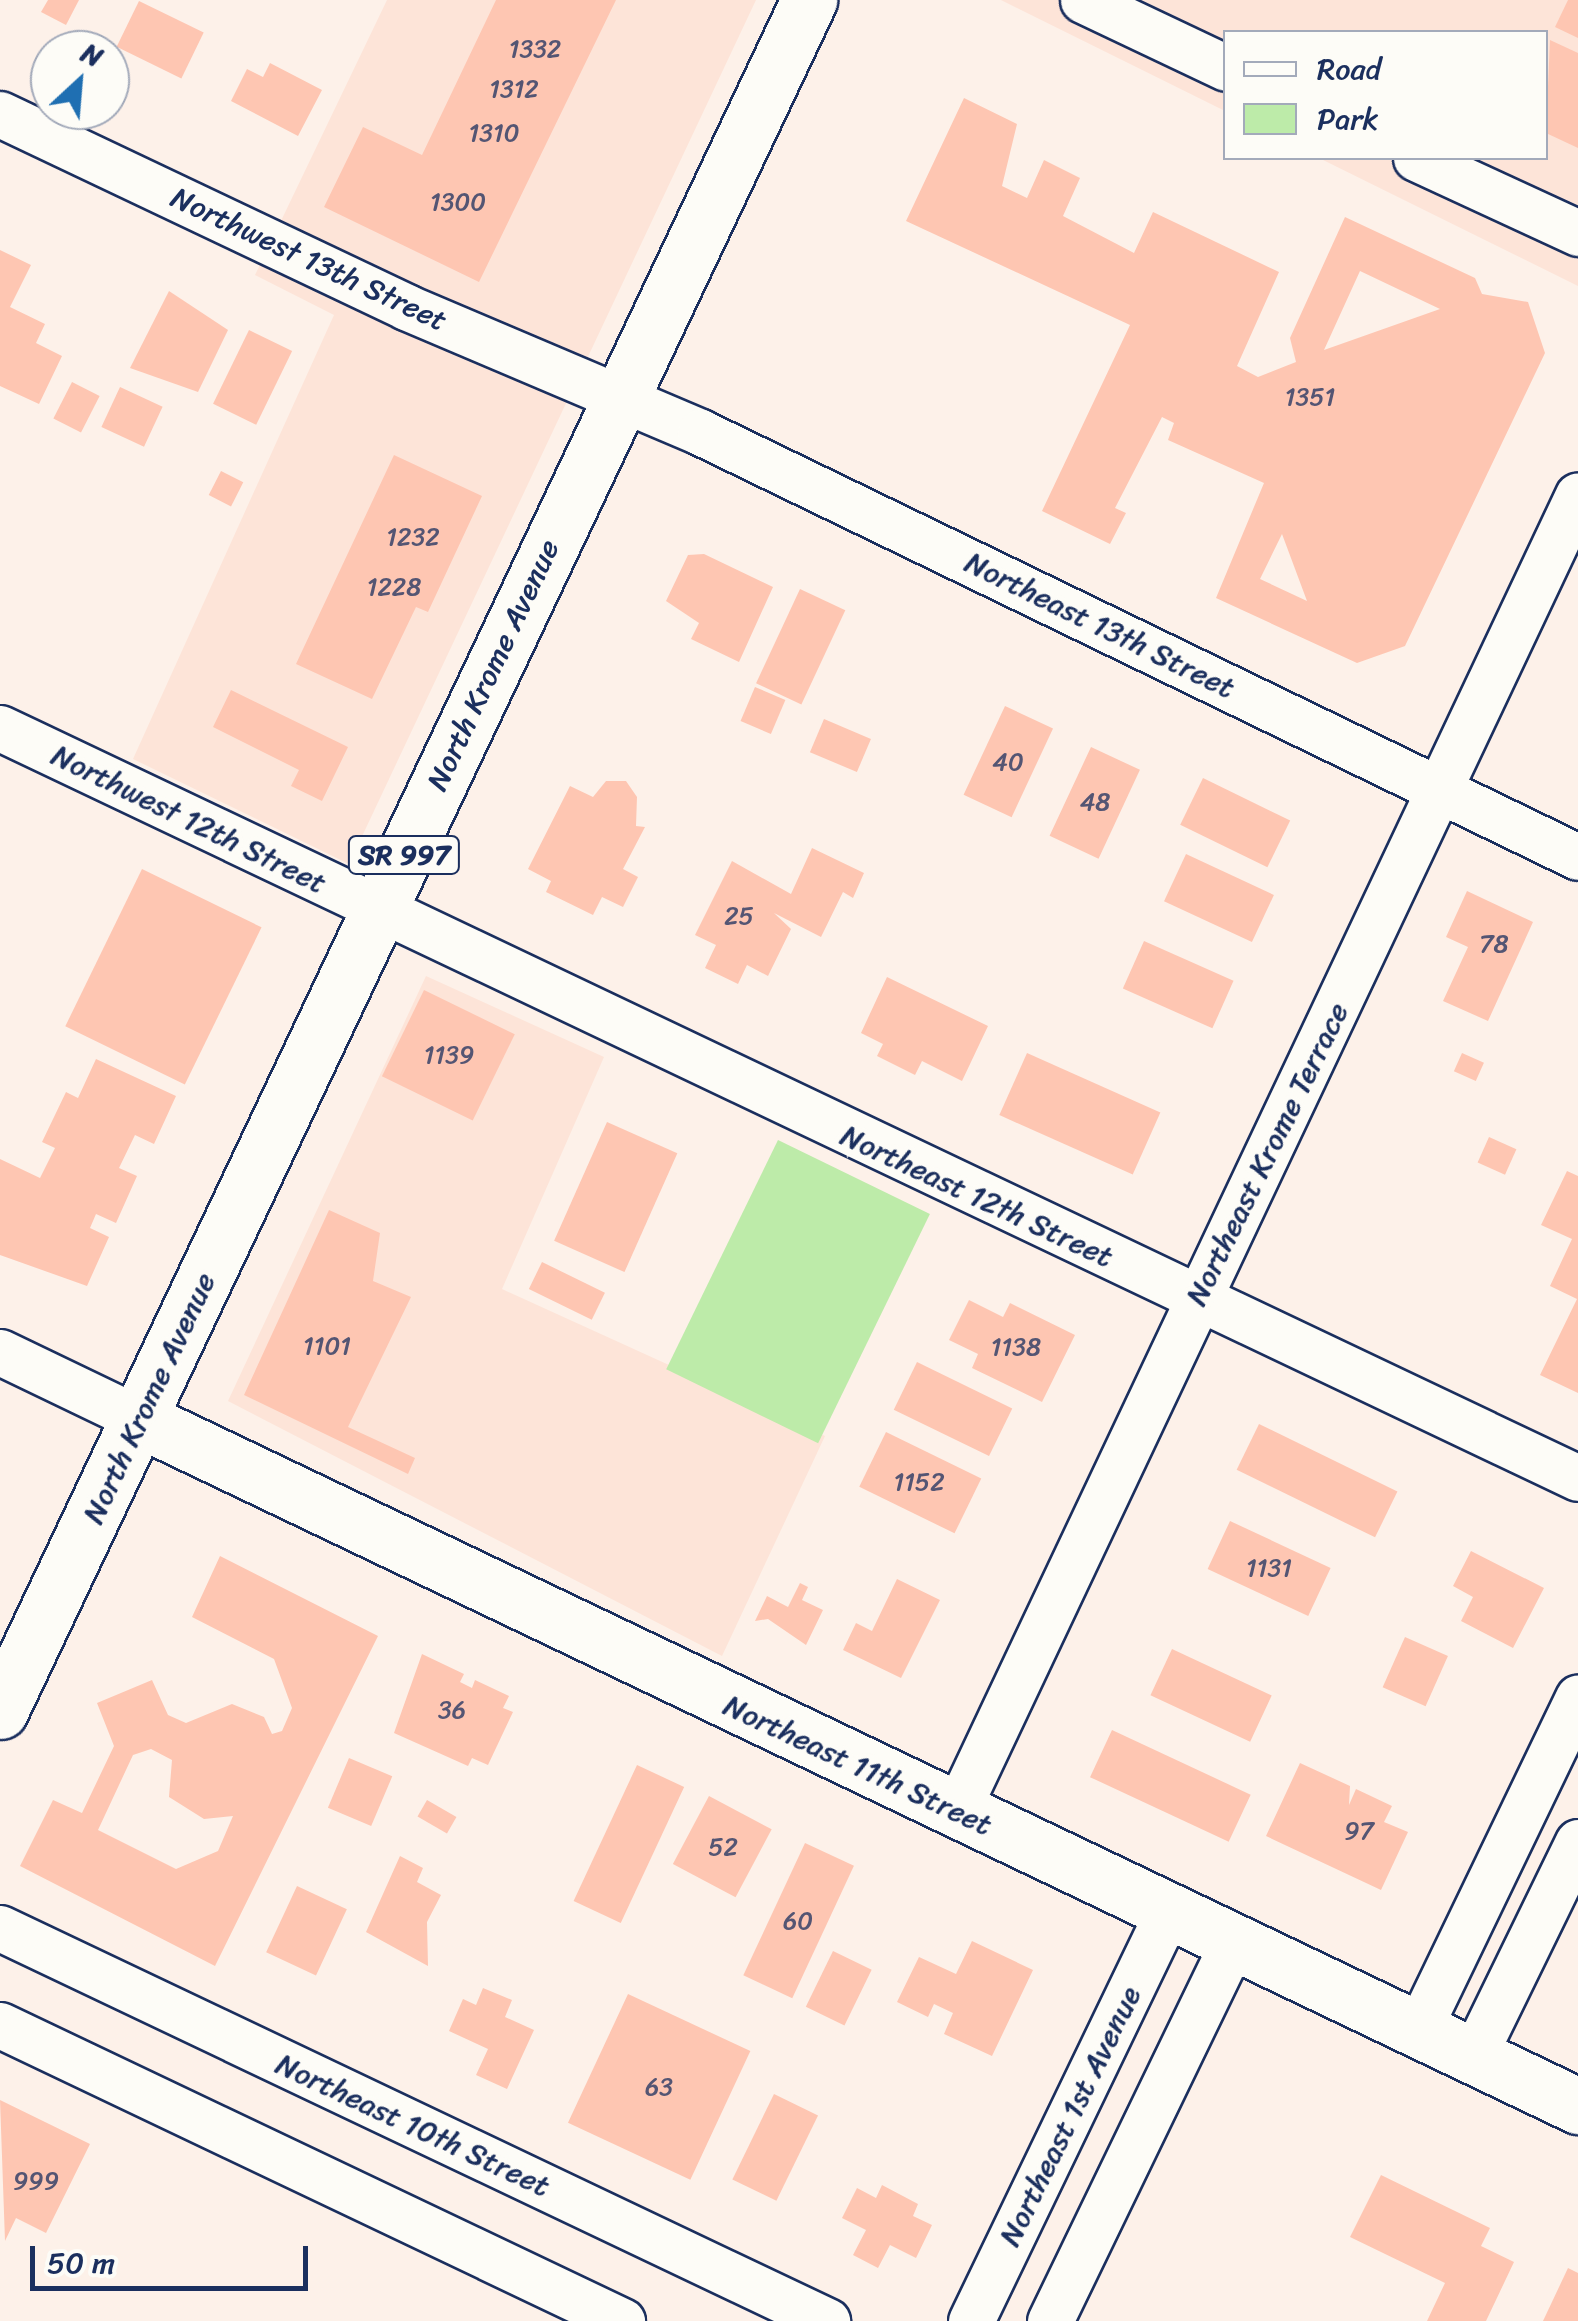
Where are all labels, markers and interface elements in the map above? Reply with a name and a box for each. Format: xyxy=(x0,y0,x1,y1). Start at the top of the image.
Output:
text: N xyxy=(73,28,112,81)
north arrow xyxy=(30,30,130,130)
legend xyxy=(1223,30,1548,160)
house number: 1332 xyxy=(509,34,561,64)
text: Road xyxy=(1317,42,1381,96)
house number: 1312 xyxy=(489,74,539,104)
text: Park xyxy=(1317,92,1379,146)
house number: 1310 xyxy=(469,118,519,148)
street label: Northwest 13th Street xyxy=(165,179,453,339)
house number: 1300 xyxy=(430,187,486,217)
house number: 1351 xyxy=(1285,382,1335,412)
house number: 1232 xyxy=(386,522,440,552)
street label: North Krome Avenue xyxy=(419,534,567,796)
street label: Northeast 13th Street xyxy=(959,544,1241,706)
house number: 1228 xyxy=(367,572,421,602)
street label: Northwest 12th Street xyxy=(46,737,332,901)
house number: 40 xyxy=(992,747,1024,777)
house number: 48 xyxy=(1080,787,1110,817)
road number: SR 997 xyxy=(346,832,462,878)
house number: 25 xyxy=(724,901,754,931)
house number: 78 xyxy=(1479,929,1509,959)
street label: Northeast Krome Terrace xyxy=(1178,997,1356,1311)
house number: 1139 xyxy=(424,1040,474,1070)
street label: Northeast 12th Street xyxy=(835,1117,1119,1275)
street label: North Krome Avenue xyxy=(75,1267,223,1529)
house number: 1101 xyxy=(303,1331,351,1361)
house number: 1138 xyxy=(991,1332,1041,1362)
house number: 1152 xyxy=(893,1467,945,1497)
house number: 1131 xyxy=(1246,1553,1292,1583)
street label: Northeast 11th Street xyxy=(718,1687,998,1843)
house number: 36 xyxy=(438,1695,466,1725)
house number: 97 xyxy=(1344,1816,1374,1846)
house number: 52 xyxy=(708,1832,738,1862)
house number: 60 xyxy=(783,1906,813,1936)
street label: Northeast 1st Avenue xyxy=(991,1980,1149,2252)
street label: Northeast 10th Street xyxy=(270,2046,556,2204)
house number: 63 xyxy=(645,2072,673,2102)
house number: 999 xyxy=(13,2166,59,2196)
scale bar xyxy=(35,2226,312,2288)
text: 50 m xyxy=(47,2236,115,2290)

